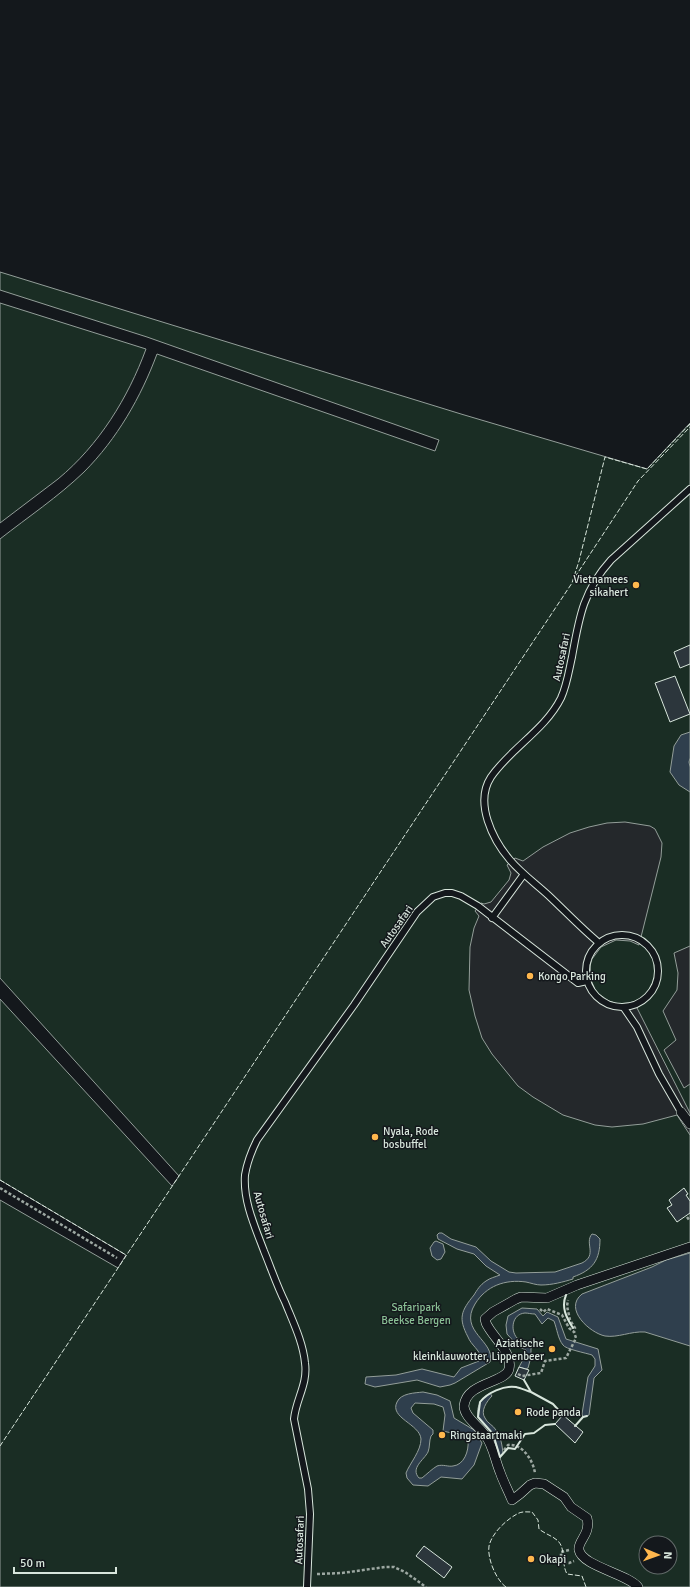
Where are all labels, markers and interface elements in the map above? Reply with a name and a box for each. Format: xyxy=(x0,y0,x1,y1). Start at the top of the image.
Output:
place label: Vietnamees sikahert xyxy=(573,573,628,599)
marker: Vietnamees sikahert xyxy=(631,580,641,590)
street label: Autosafari xyxy=(550,632,573,682)
street label: Autosafari xyxy=(377,902,416,950)
place label: Kongo Parking xyxy=(538,970,606,983)
marker: Kongo Parking xyxy=(525,971,535,981)
place label: Nyala, Rode bosbuffel xyxy=(383,1125,439,1151)
marker: Nyala, Rode bosbuffel xyxy=(370,1132,380,1142)
street label: Autosafari xyxy=(251,1190,277,1240)
park label: Safaripark Beekse Bergen xyxy=(381,1301,451,1327)
place label: Aziatische kleinklauwotter, Lippenbeer xyxy=(413,1337,544,1363)
marker: Aziatische kleinklauwotter, Lippenbeer xyxy=(547,1344,557,1354)
place label: Rode panda xyxy=(526,1406,581,1419)
marker: Rode panda xyxy=(513,1407,523,1417)
place label: Ringstaartmaki xyxy=(450,1429,522,1442)
marker: Ringstaartmaki xyxy=(437,1430,447,1440)
street label: Autosafari xyxy=(292,1515,307,1565)
north arrow xyxy=(638,1535,678,1575)
scale bar xyxy=(14,1549,116,1575)
text: N xyxy=(661,1551,674,1559)
place label: Okapi xyxy=(539,1553,566,1566)
marker: Okapi xyxy=(526,1554,536,1564)
text: 50 m xyxy=(20,1556,45,1571)

